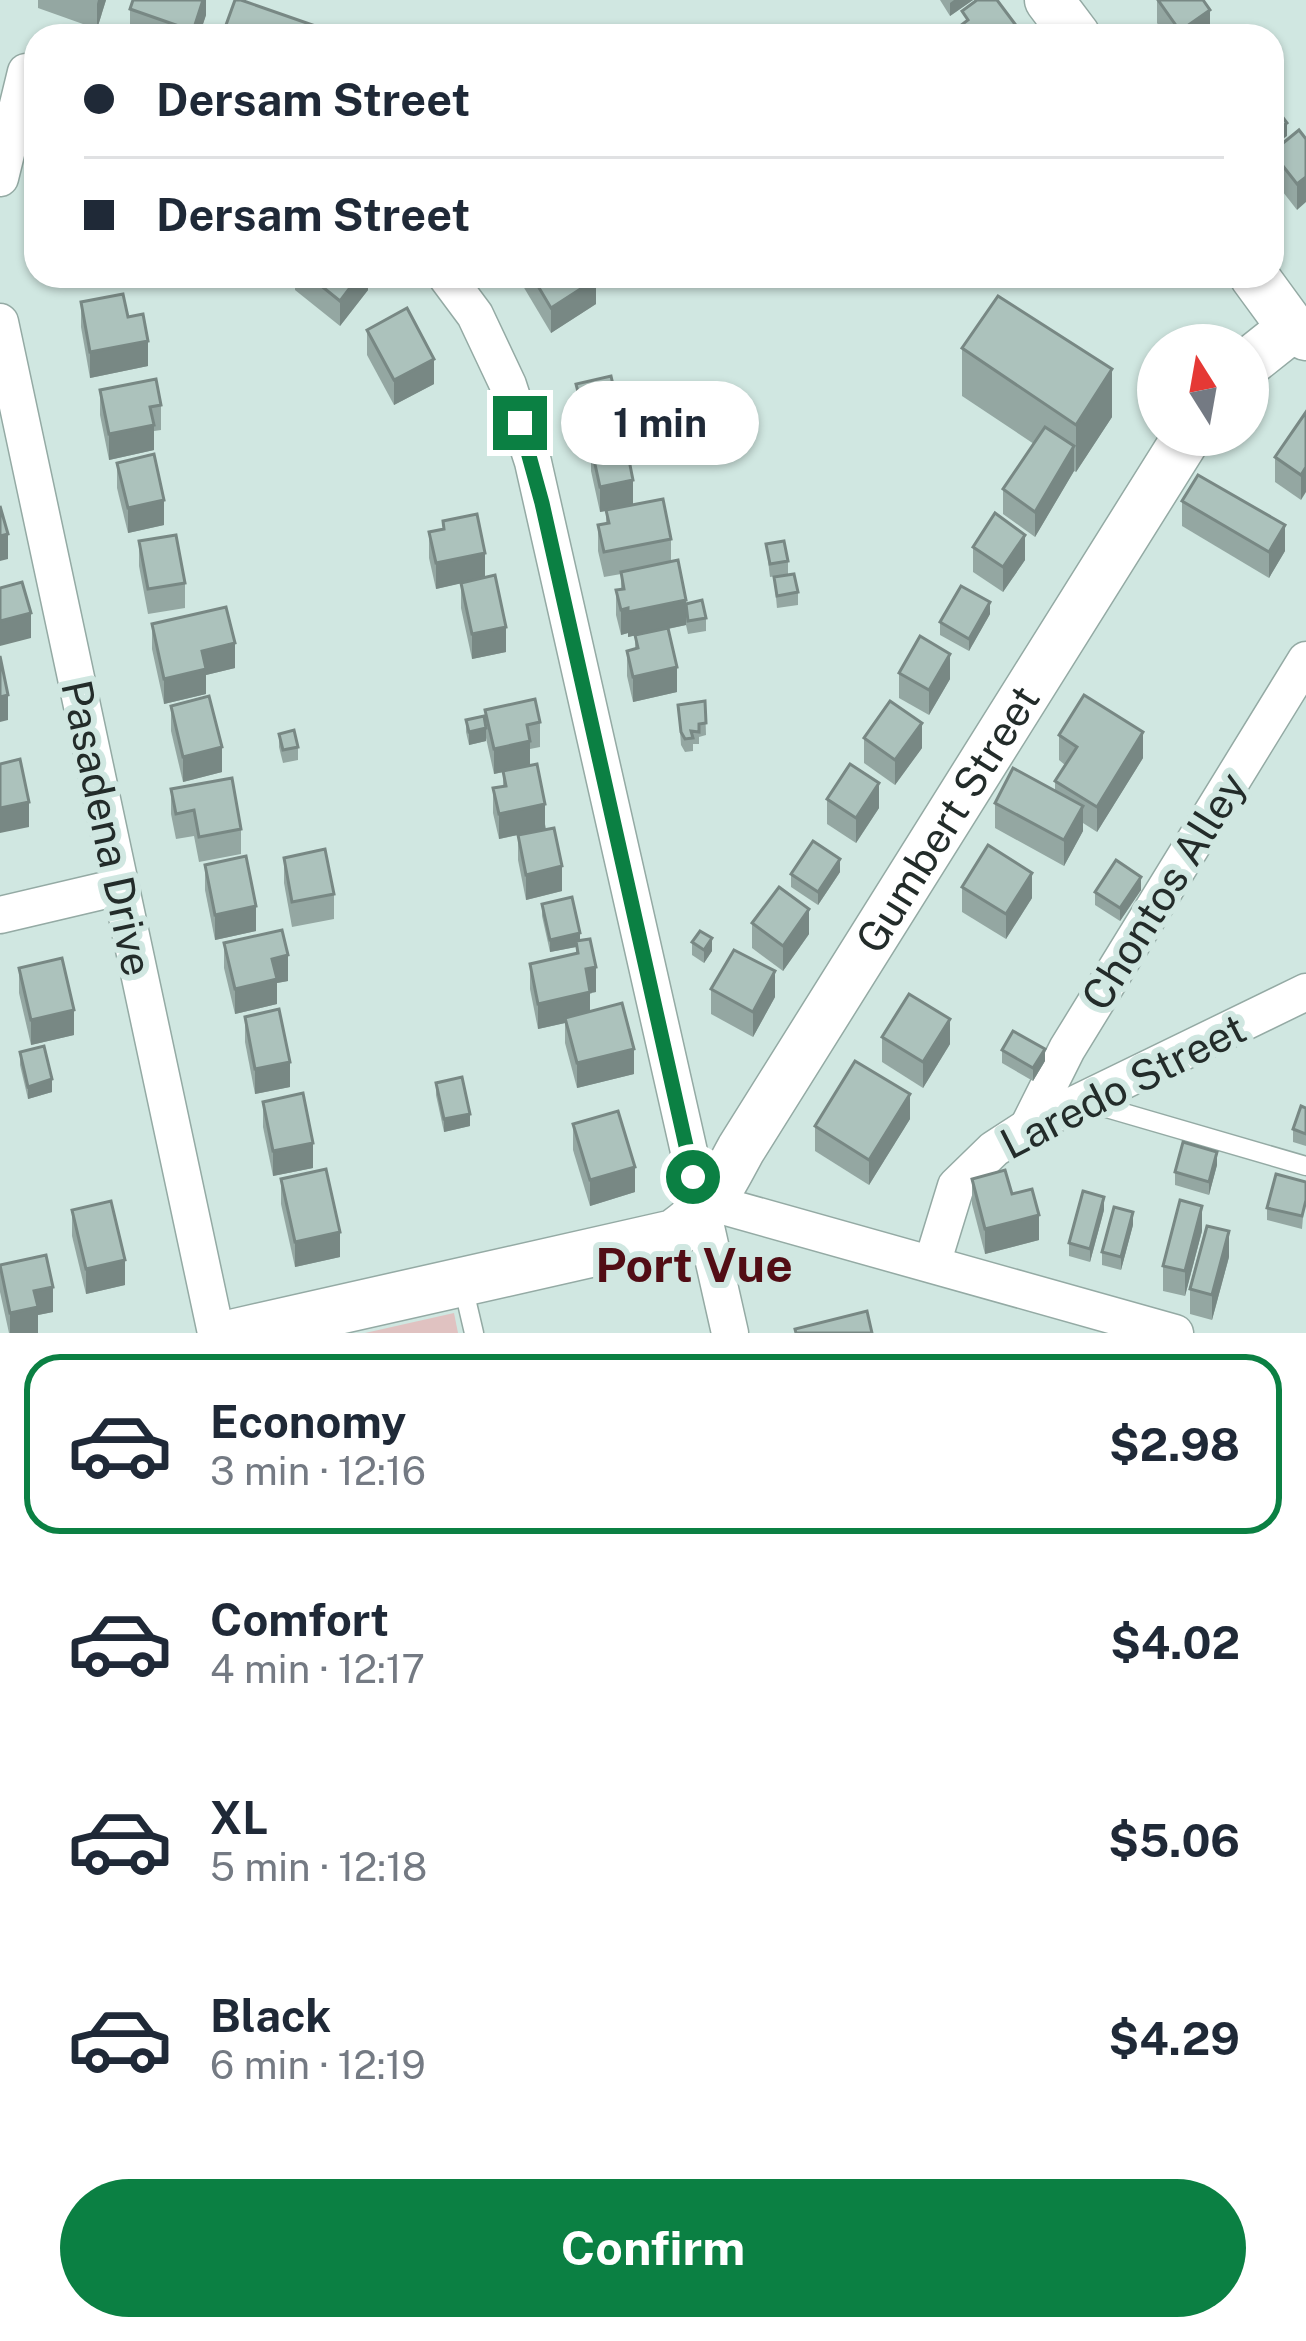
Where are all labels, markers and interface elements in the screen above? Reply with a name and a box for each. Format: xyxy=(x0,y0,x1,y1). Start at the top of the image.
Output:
text: Dersam Street xyxy=(156,73,470,126)
text: Dersam Street xyxy=(156,188,470,241)
north arrow xyxy=(1137,324,1269,456)
map controls xyxy=(1137,324,1269,456)
callout: 1 min xyxy=(562,381,760,465)
route end xyxy=(493,396,547,450)
text: 1 min xyxy=(613,400,707,446)
street label: Pasadena Drive xyxy=(52,676,163,980)
street label: Gumbert Street xyxy=(845,676,1049,961)
street label: Chontos Alley xyxy=(1071,763,1256,1018)
street label: Laredo Street xyxy=(992,1003,1253,1168)
route start xyxy=(666,1150,720,1204)
district label: Port Vue xyxy=(595,1236,793,1293)
icon: car xyxy=(66,1390,174,1498)
text: Economy xyxy=(210,1395,406,1448)
text: $2.98 xyxy=(1109,1418,1240,1471)
text: 3 min · 12:16 xyxy=(210,1448,426,1494)
icon: car xyxy=(66,1588,174,1696)
text: Comfort xyxy=(210,1593,389,1646)
text: $4.02 xyxy=(1110,1616,1240,1669)
text: 4 min · 12:17 xyxy=(210,1646,425,1692)
icon: car xyxy=(66,1786,174,1894)
text: XL xyxy=(210,1791,268,1844)
text: $5.06 xyxy=(1108,1814,1240,1867)
text: 5 min · 12:18 xyxy=(210,1844,427,1890)
icon: car xyxy=(66,1984,174,2092)
text: Black xyxy=(210,1989,331,2042)
text: $4.29 xyxy=(1109,2012,1240,2065)
text: 6 min · 12:19 xyxy=(210,2042,426,2088)
button: Confirm xyxy=(60,2179,1246,2317)

